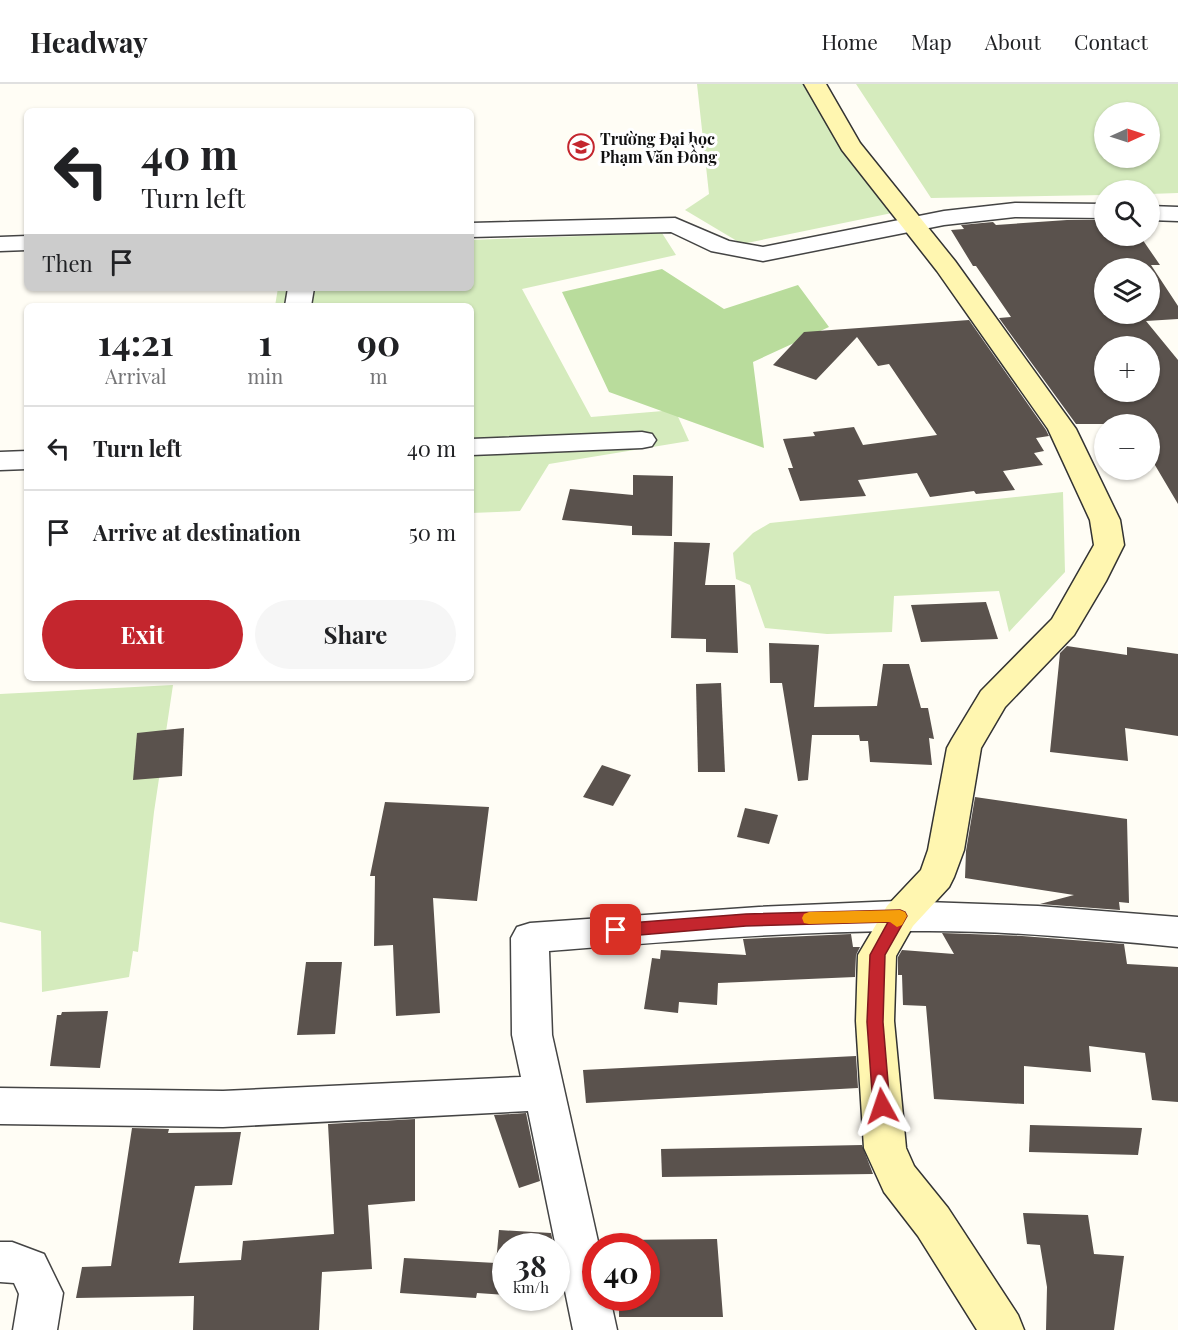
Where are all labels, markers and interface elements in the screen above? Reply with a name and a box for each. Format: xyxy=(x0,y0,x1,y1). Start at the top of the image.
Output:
text: Headway xyxy=(30,23,148,60)
text: Home xyxy=(822,27,878,55)
text: Map xyxy=(911,27,952,55)
text: About xyxy=(985,27,1041,55)
text: Contact xyxy=(1074,27,1148,55)
north arrow xyxy=(1094,102,1160,168)
map controls xyxy=(1094,102,1160,480)
text: 40 m xyxy=(141,125,238,181)
place label: Trường Đại học Phạm Văn Đồng xyxy=(600,128,717,167)
icon: left xyxy=(42,132,120,210)
school or university icon: Trường Đại học Phạm Văn Đồng xyxy=(566,132,596,162)
text: Turn left xyxy=(141,179,245,215)
button: search xyxy=(1094,180,1160,246)
icon: arrive xyxy=(105,246,138,279)
text: Then xyxy=(42,248,93,278)
button: layers xyxy=(1094,258,1160,324)
text: 14:21 xyxy=(98,317,174,365)
text: 1 xyxy=(258,317,272,365)
text: 90 xyxy=(357,317,400,365)
button: + xyxy=(1094,336,1160,402)
text: Arrival xyxy=(105,362,167,389)
text: min xyxy=(248,362,283,389)
text: m xyxy=(370,362,387,389)
button: − xyxy=(1094,414,1160,480)
icon: left xyxy=(42,432,75,465)
text: Turn left xyxy=(93,433,182,463)
text: 40 m xyxy=(407,433,456,463)
icon: arrive xyxy=(42,516,75,549)
text: Arrive at destination xyxy=(93,517,301,547)
text: 50 m xyxy=(409,517,456,547)
button: Exit xyxy=(42,600,243,669)
button: Share xyxy=(255,600,456,669)
pin xyxy=(590,904,641,955)
icon: arrive xyxy=(599,913,632,946)
position arrow xyxy=(850,1074,914,1138)
speed limit sign: 40 xyxy=(582,1233,660,1311)
text: 38 xyxy=(515,1245,547,1285)
text: km/h xyxy=(513,1277,549,1297)

